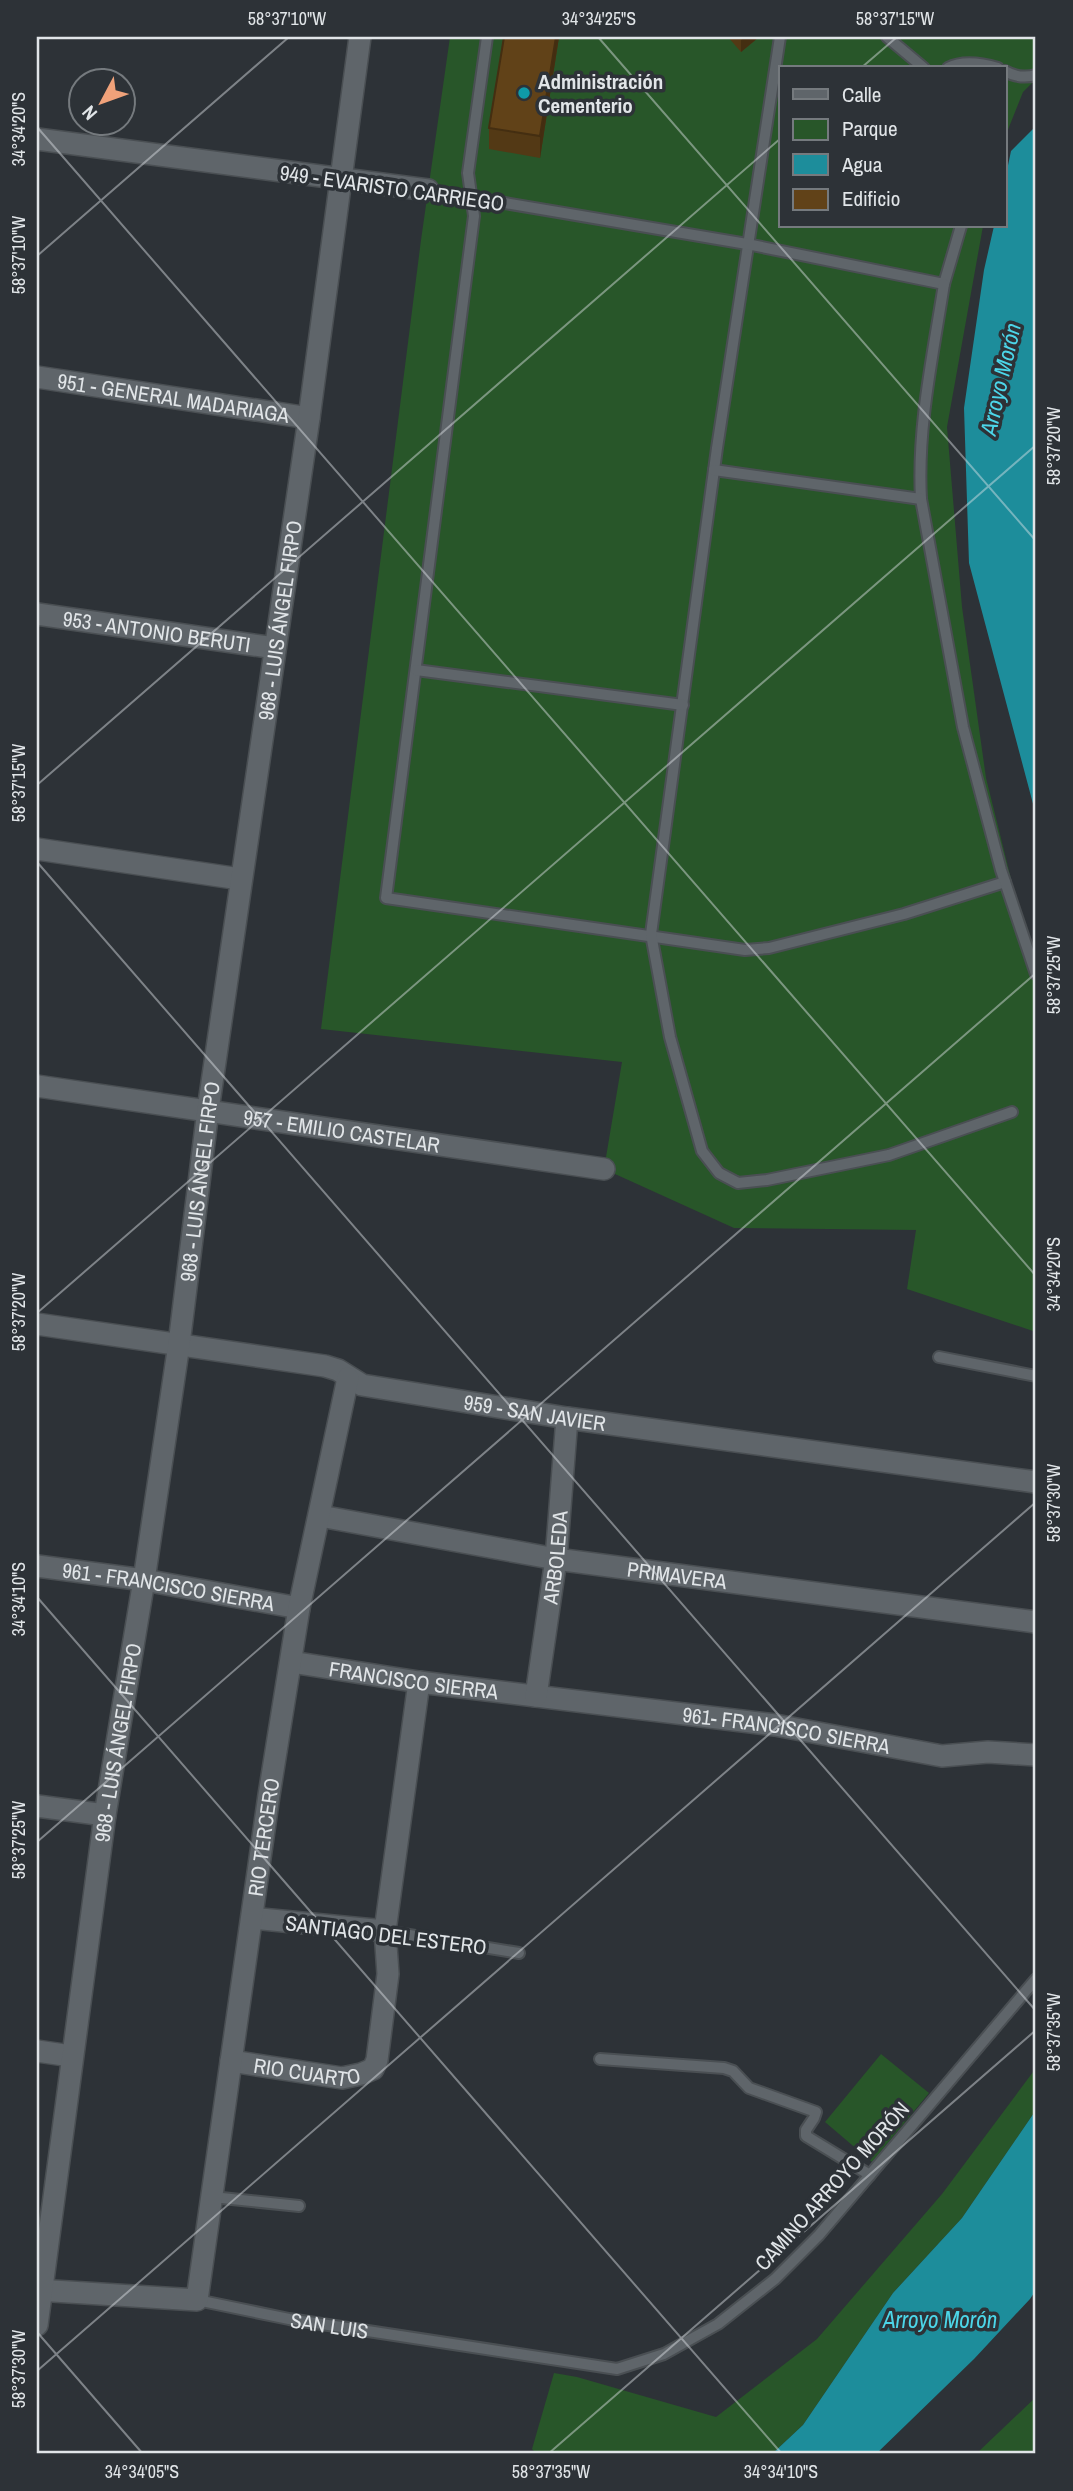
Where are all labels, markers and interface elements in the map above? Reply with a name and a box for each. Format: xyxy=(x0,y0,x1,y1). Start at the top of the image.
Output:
text: 58°37'10"W xyxy=(248,6,326,31)
text: 34°34'25"S xyxy=(562,6,636,31)
text: 58°37'15"W xyxy=(856,6,934,31)
north arrow xyxy=(66,66,136,136)
legend xyxy=(779,66,1006,228)
place label: Administración Cementerio xyxy=(538,67,663,120)
text: Calle xyxy=(842,80,881,109)
marker: Administración Cementerio xyxy=(516,85,532,101)
text: 34°34'20"S xyxy=(6,92,31,166)
text: N xyxy=(76,100,103,126)
text: Parque xyxy=(842,114,898,143)
text: Agua xyxy=(841,150,883,179)
street label: 949 - EVARISTO CARRIEGO xyxy=(278,158,506,218)
text: Edificio xyxy=(842,184,900,213)
text: 58°37'10"W xyxy=(6,216,31,294)
water label: Arroyo Morón xyxy=(972,320,1028,439)
street label: 951 - GENERAL MADARIAGA xyxy=(56,366,292,429)
text: 58°37'20"W xyxy=(1041,407,1066,485)
street label: 968 - LUIS ÁNGEL FIRPO xyxy=(251,519,308,722)
street label: 953 - ANTONIO BERUTI xyxy=(61,603,253,659)
text: 58°37'15"W xyxy=(6,744,31,822)
text: 58°37'25"W xyxy=(1041,936,1066,1014)
street label: 968 - LUIS ÁNGEL FIRPO xyxy=(172,1080,226,1283)
street label: 957 - EMILIO CASTELAR xyxy=(242,1102,442,1159)
text: 34°34'20"S xyxy=(1041,1237,1066,1311)
text: 58°37'20"W xyxy=(6,1273,31,1351)
street label: 959 - SAN JAVIER xyxy=(462,1387,608,1438)
text: 58°37'30"W xyxy=(1041,1464,1066,1542)
street label: ARBOLEDA xyxy=(535,1509,574,1607)
street label: PRIMAVERA xyxy=(625,1554,729,1596)
street label: 961 - FRANCISCO SIERRA xyxy=(61,1555,277,1618)
text: 34°34'10"S xyxy=(6,1562,31,1636)
street label: 968 - LUIS ÁNGEL FIRPO xyxy=(87,1641,148,1844)
street label: FRANCISCO SIERRA xyxy=(327,1654,500,1706)
street label: 961- FRANCISCO SIERRA xyxy=(681,1699,893,1761)
street label: RIO TERCERO xyxy=(240,1776,286,1898)
text: 58°37'25"W xyxy=(6,1801,31,1879)
street label: SANTIAGO DEL ESTERO xyxy=(284,1908,488,1962)
text: 58°37'35"W xyxy=(1041,1993,1066,2071)
street label: RIO CUARTO xyxy=(252,2050,363,2093)
street label: CAMINO ARROYO MORÓN xyxy=(748,2095,916,2277)
water label: Arroyo Morón xyxy=(882,2304,997,2335)
street label: SAN LUIS xyxy=(289,2305,371,2345)
text: 58°37'30"W xyxy=(6,2330,31,2408)
text: 34°34'05"S xyxy=(105,2459,179,2484)
text: 58°37'35"W xyxy=(512,2459,590,2484)
text: 34°34'10"S xyxy=(744,2459,818,2484)

